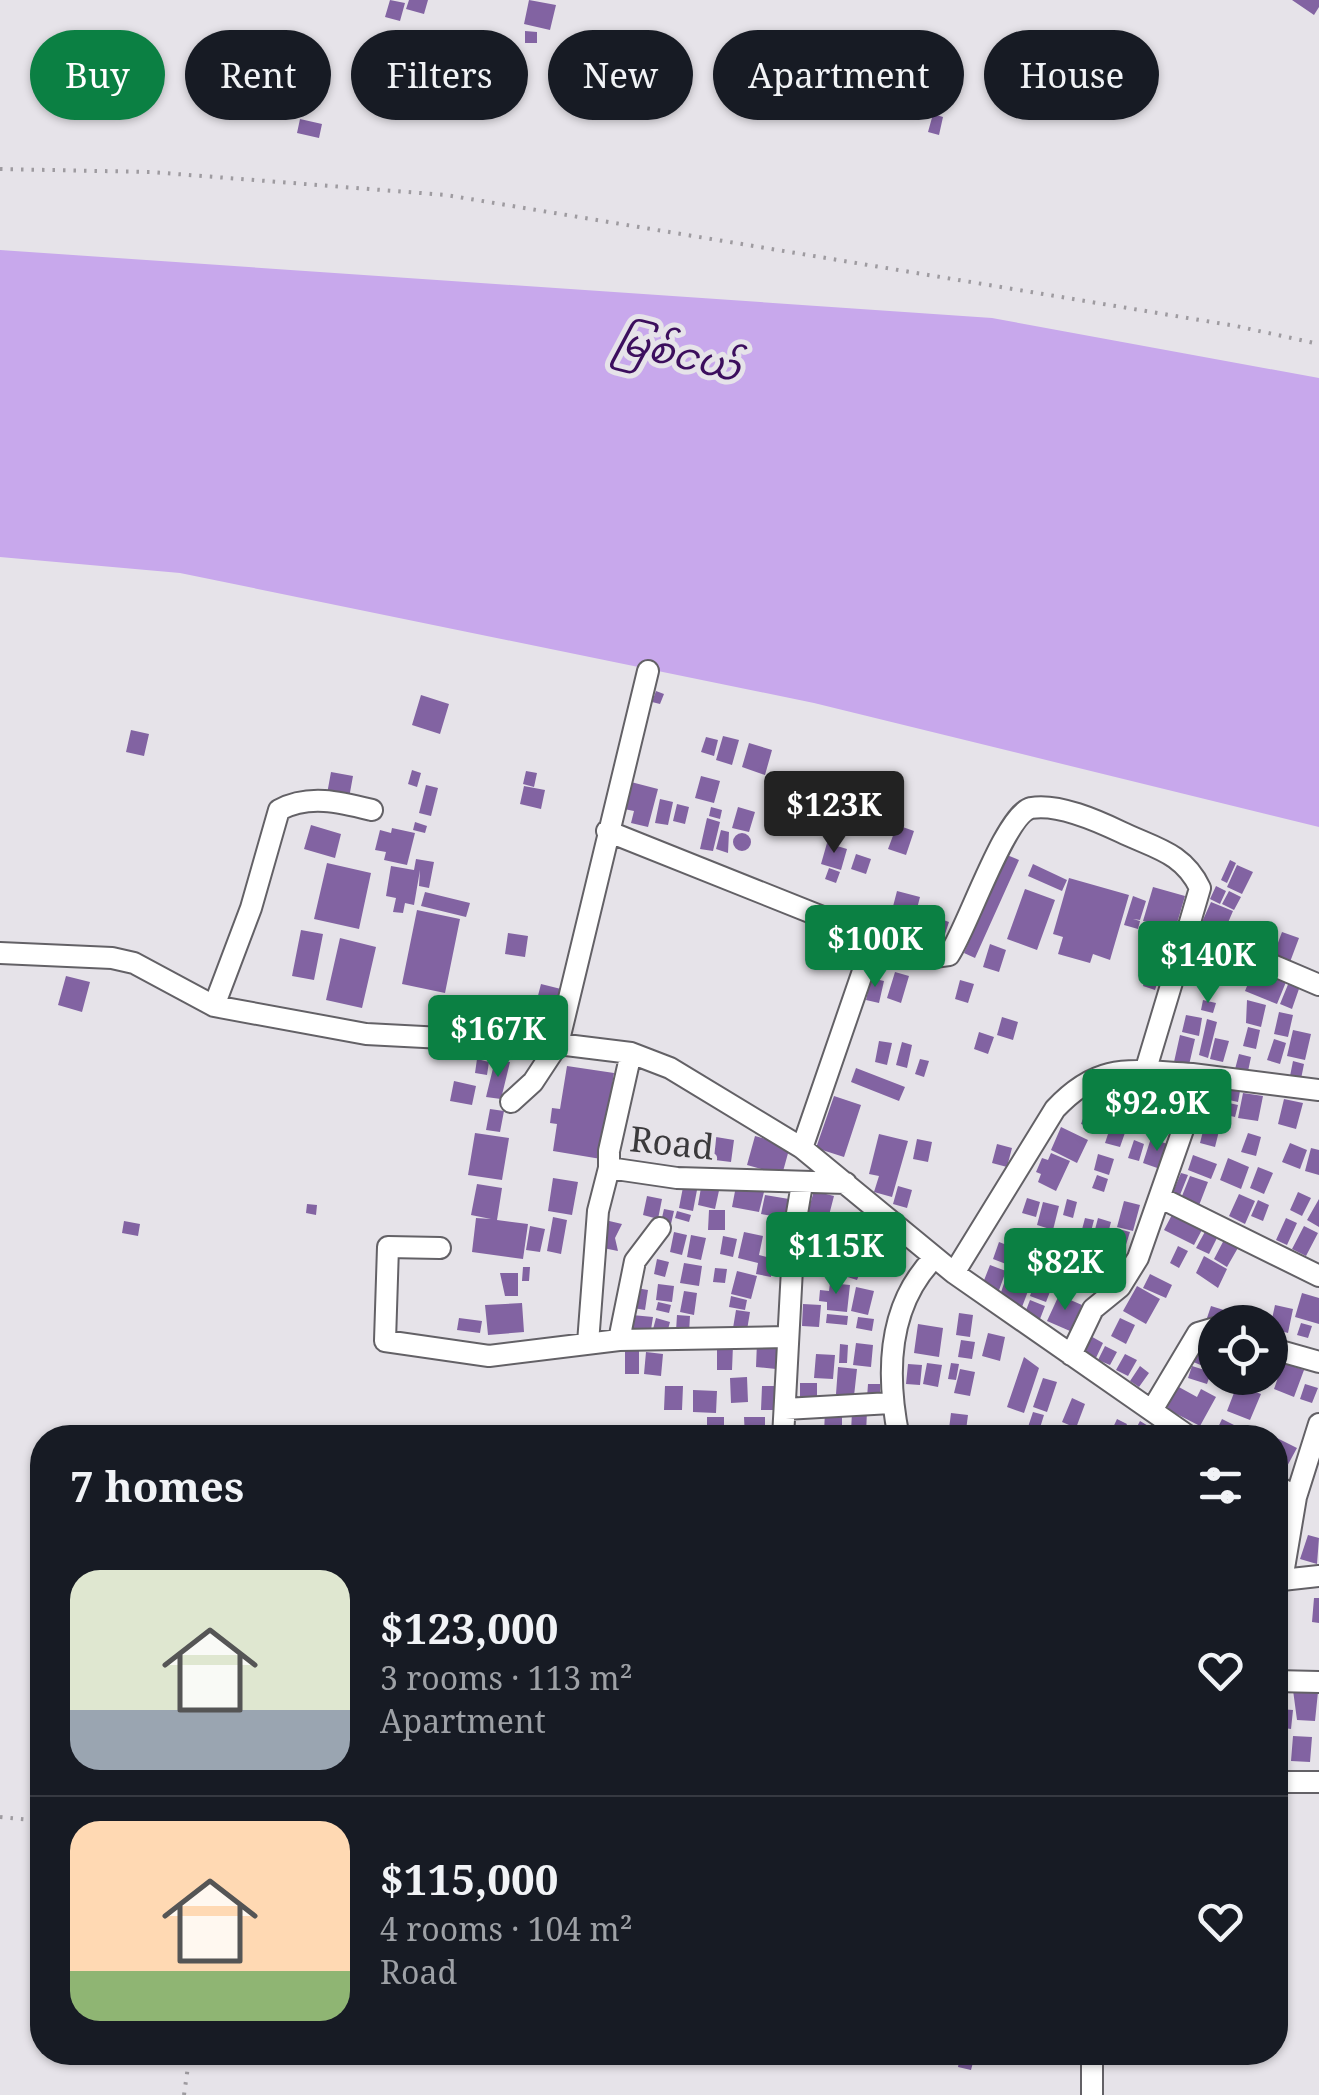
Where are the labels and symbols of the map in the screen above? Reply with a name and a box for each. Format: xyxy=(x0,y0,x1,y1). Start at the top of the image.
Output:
water label: မြစ်ငယ် xyxy=(608,311,750,400)
pin: $123K xyxy=(764,771,904,856)
pin: $100K xyxy=(805,905,945,990)
pin: $140K xyxy=(1138,921,1278,1006)
pin: $167K xyxy=(428,995,568,1080)
pin: $92.9K xyxy=(1076,1069,1238,1154)
street label: Road xyxy=(628,1114,716,1170)
pin: $115K xyxy=(766,1212,906,1297)
pin: $82K xyxy=(1006,1228,1124,1313)

